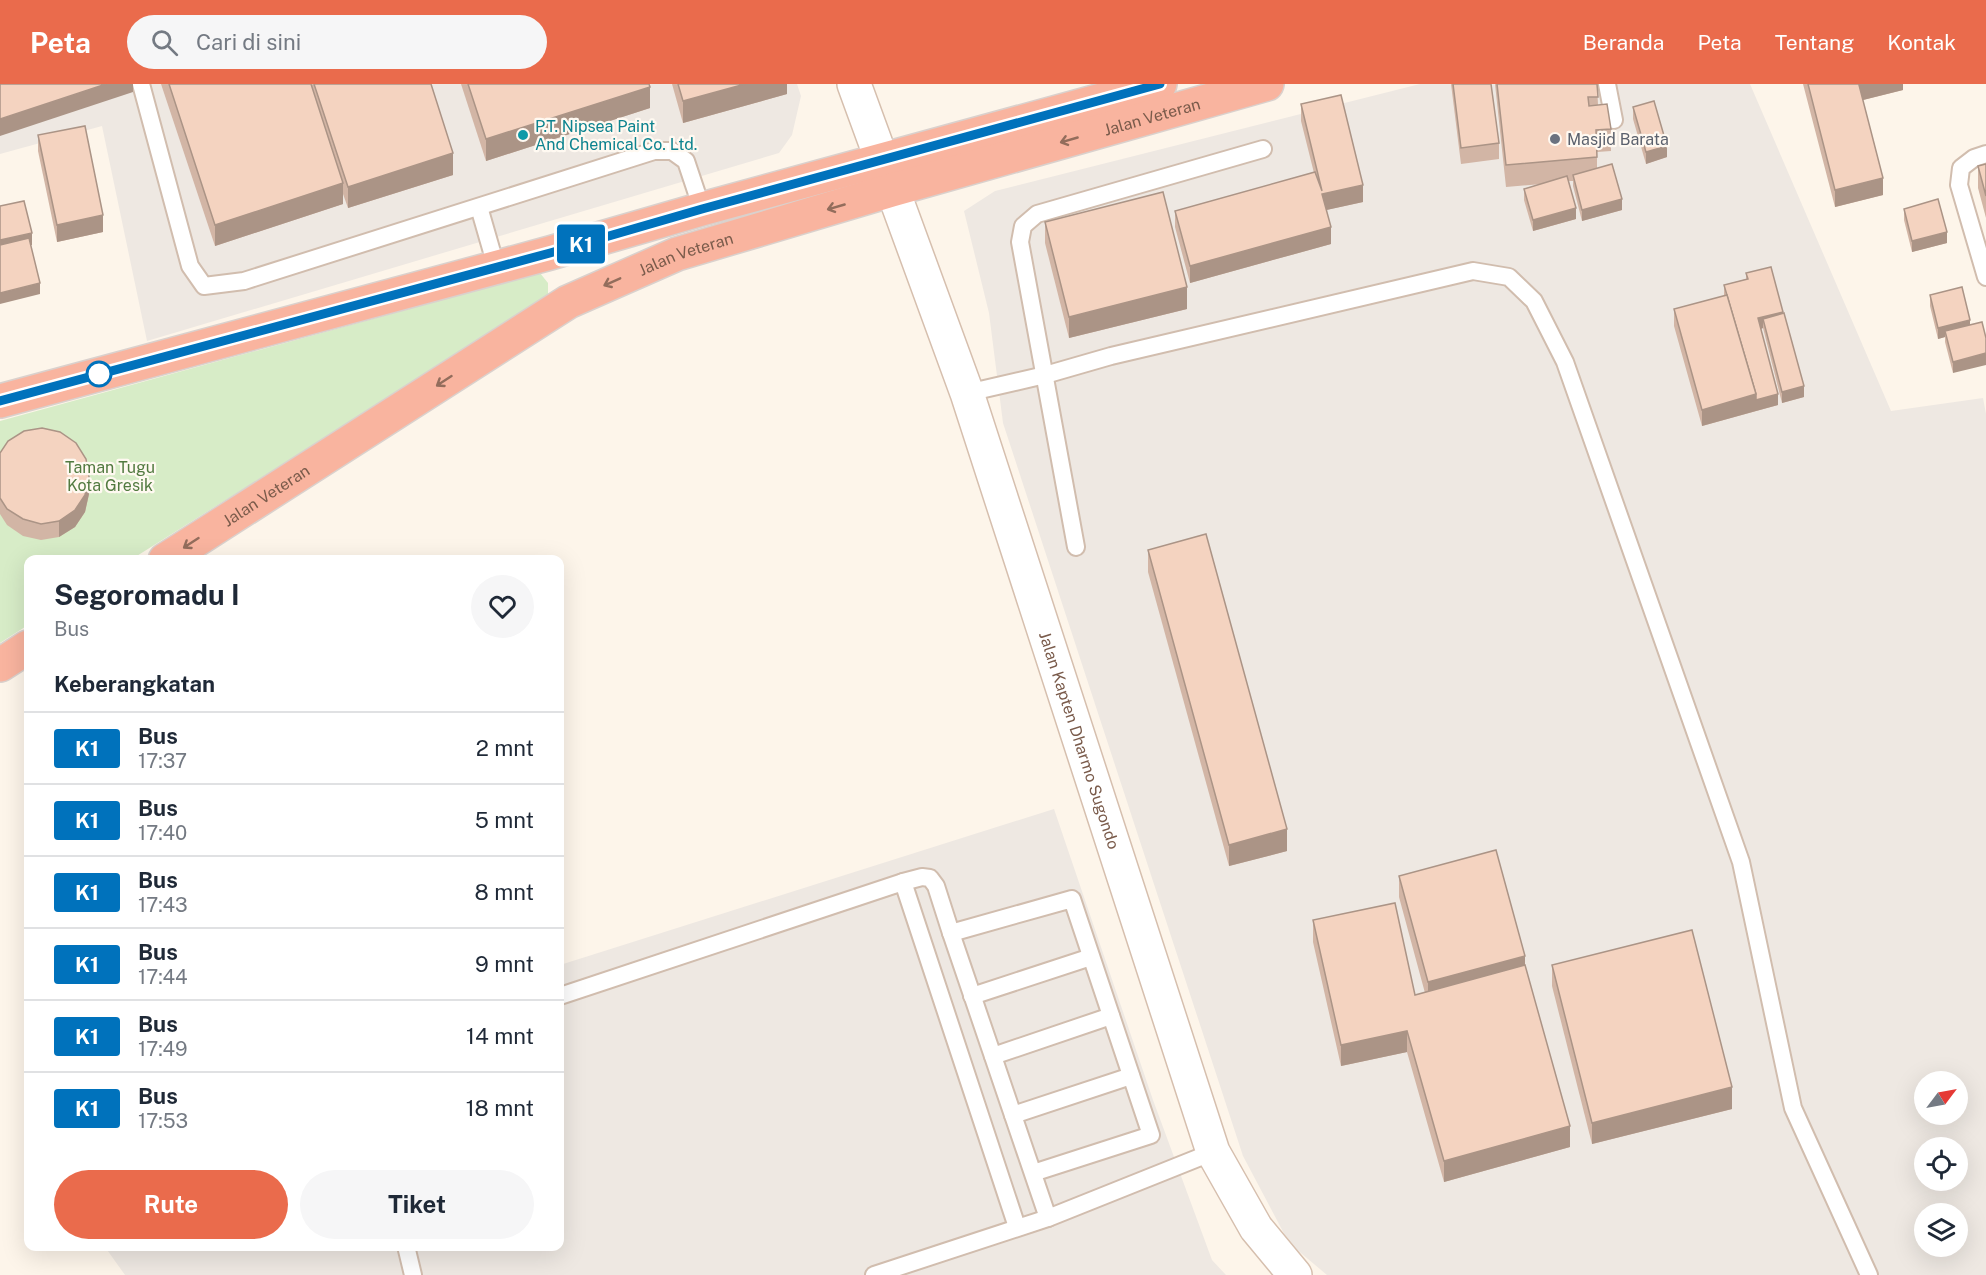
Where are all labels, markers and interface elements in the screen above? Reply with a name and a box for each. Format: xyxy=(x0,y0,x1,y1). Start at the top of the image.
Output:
search box xyxy=(127,15,547,69)
text: Peta xyxy=(30,26,91,59)
icon: search xyxy=(148,26,181,59)
text: Cari di sini xyxy=(196,29,301,55)
text: Beranda xyxy=(1583,30,1664,55)
text: Peta xyxy=(1697,30,1742,55)
text: Tentang xyxy=(1775,30,1854,55)
text: Kontak xyxy=(1887,30,1956,55)
street label: Jalan Veteran xyxy=(1101,94,1202,139)
place label: P.T. Nipsea Paint And Chemical Co. Ltd. xyxy=(535,117,697,154)
marker: P.T. Nipsea Paint And Chemical Co. Ltd. xyxy=(516,128,530,142)
place label: Masjid Barata xyxy=(1567,130,1669,149)
marker: Masjid Barata xyxy=(1548,132,1562,146)
one-way arrow xyxy=(1060,135,1079,146)
one-way arrow xyxy=(827,202,846,213)
line badge: K1 xyxy=(554,224,608,264)
street label: Jalan Veteran xyxy=(635,228,735,279)
text: K1 xyxy=(569,232,593,257)
one-way arrow xyxy=(603,278,621,289)
unlabelled marker xyxy=(86,361,112,387)
one-way arrow xyxy=(436,375,453,387)
park label: Taman Tugu Kota Gresik xyxy=(65,458,155,495)
street label: Jalan Veteran xyxy=(219,461,313,530)
one-way arrow xyxy=(183,536,200,549)
button: heart xyxy=(471,575,534,638)
text: Segoromadu I xyxy=(54,578,240,611)
text: Bus xyxy=(54,617,89,641)
street label: Jalan Kapten Dharmo Sugondo xyxy=(1035,629,1124,851)
text: Keberangkatan xyxy=(54,671,215,697)
text: Bus xyxy=(138,723,178,749)
text: 2 mnt xyxy=(476,735,534,761)
text: K1 xyxy=(75,736,99,761)
text: 17:37 xyxy=(138,749,187,773)
text: Bus xyxy=(138,795,178,821)
text: 5 mnt xyxy=(475,807,534,833)
text: K1 xyxy=(75,808,99,833)
text: 17:40 xyxy=(138,821,187,845)
text: Bus xyxy=(138,867,178,893)
text: 8 mnt xyxy=(475,879,534,905)
text: K1 xyxy=(75,880,99,905)
text: 17:43 xyxy=(138,893,188,917)
text: Bus xyxy=(138,939,178,965)
text: 9 mnt xyxy=(475,951,534,977)
text: K1 xyxy=(75,952,99,977)
text: 17:44 xyxy=(138,965,188,989)
text: Bus xyxy=(138,1011,178,1037)
text: 14 mnt xyxy=(466,1023,534,1049)
text: K1 xyxy=(75,1024,99,1049)
text: 17:49 xyxy=(138,1037,188,1061)
north arrow xyxy=(1914,1071,1968,1125)
map controls xyxy=(1914,1071,1968,1257)
text: Bus xyxy=(138,1083,178,1109)
text: 18 mnt xyxy=(466,1095,534,1121)
text: K1 xyxy=(75,1096,99,1121)
text: 17:53 xyxy=(138,1109,188,1133)
button: locate xyxy=(1914,1137,1968,1191)
button: Rute xyxy=(54,1170,288,1239)
button: Tiket xyxy=(300,1170,534,1239)
button: layers xyxy=(1914,1203,1968,1257)

